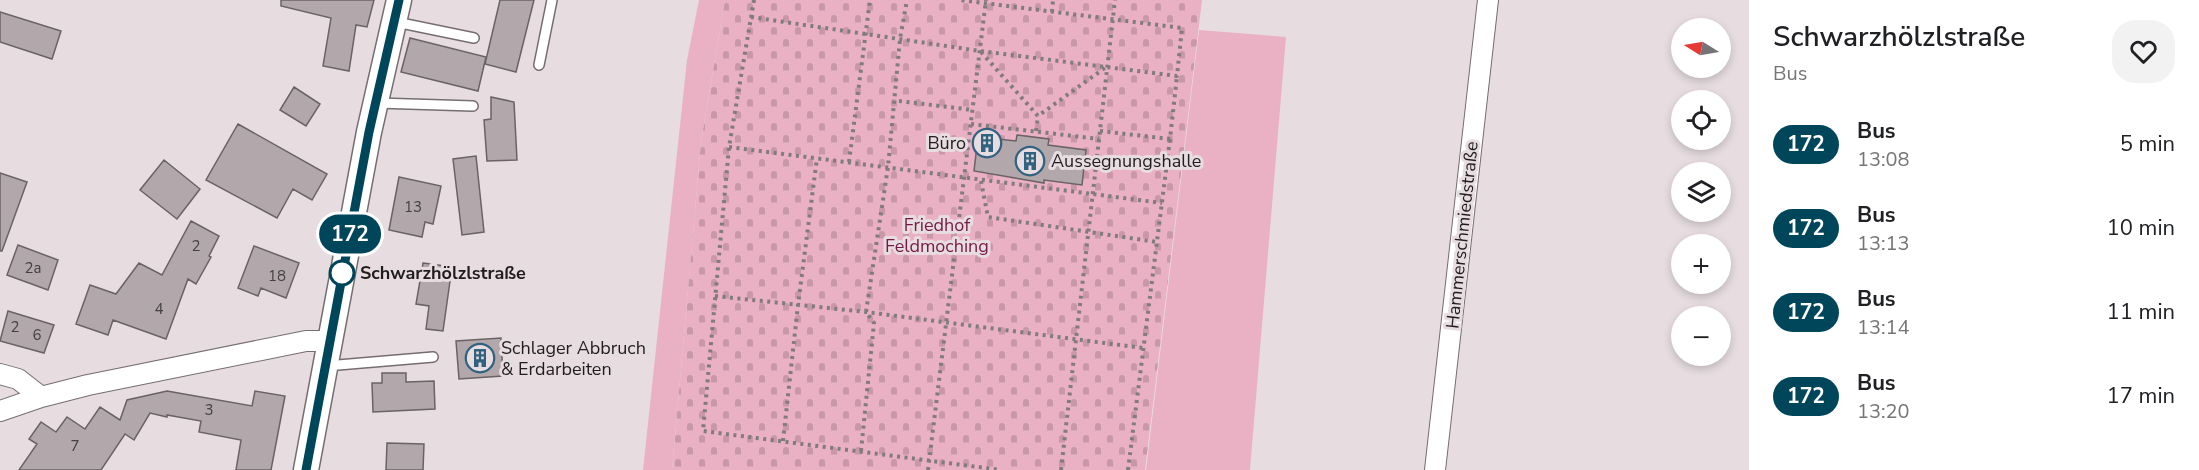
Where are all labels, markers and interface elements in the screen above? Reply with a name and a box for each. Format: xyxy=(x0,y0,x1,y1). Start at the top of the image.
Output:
north arrow xyxy=(1671,18,1731,78)
map controls xyxy=(1671,18,1731,366)
text: Schwarzhölzlstraße xyxy=(1773,18,2025,56)
button: heart xyxy=(2112,20,2175,83)
text: Bus xyxy=(1773,60,1807,87)
button: locate xyxy=(1671,90,1731,150)
text: Bus xyxy=(1857,116,1896,146)
building icon: Büro xyxy=(971,127,1003,159)
text: 5 min xyxy=(2120,129,2175,159)
text: 172 xyxy=(1787,130,1825,158)
place label: Büro xyxy=(927,131,966,155)
street label: Hammerschmiedstraße xyxy=(1440,140,1484,330)
building icon: Aussegnungshalle xyxy=(1014,145,1046,177)
text: 13:08 xyxy=(1857,146,1910,173)
place label: Aussegnungshalle xyxy=(1051,149,1201,173)
button: layers xyxy=(1671,162,1731,222)
house number: 13 xyxy=(404,197,422,217)
text: Bus xyxy=(1857,200,1896,230)
park label: Friedhof Feldmoching xyxy=(885,213,989,258)
text: 10 min xyxy=(2107,213,2175,243)
line badge: 172 xyxy=(316,214,385,254)
text: 172 xyxy=(1787,214,1825,242)
text: 172 xyxy=(331,220,369,248)
text: 13:13 xyxy=(1857,230,1910,257)
button: + xyxy=(1671,234,1731,294)
house number: 2 xyxy=(191,236,201,256)
house number: 2a xyxy=(25,258,41,278)
marker: Schwarzhölzlstraße xyxy=(329,260,355,286)
place label: Schwarzhölzlstraße xyxy=(360,261,526,285)
house number: 18 xyxy=(268,266,286,286)
text: Bus xyxy=(1857,284,1896,314)
text: 11 min xyxy=(2107,297,2175,327)
text: 172 xyxy=(1787,298,1825,326)
house number: 4 xyxy=(154,299,164,319)
button: − xyxy=(1671,306,1731,366)
text: 13:14 xyxy=(1857,314,1910,341)
house number: 2 xyxy=(10,317,20,337)
house number: 6 xyxy=(32,325,42,345)
place label: Schlager Abbruch & Erdarbeiten xyxy=(501,336,646,381)
building icon: Schlager Abbruch & Erdarbeiten xyxy=(464,342,496,374)
text: Bus xyxy=(1857,368,1896,398)
text: 17 min xyxy=(2107,381,2175,411)
text: 172 xyxy=(1787,382,1825,410)
text: 13:20 xyxy=(1857,398,1910,425)
house number: 3 xyxy=(204,400,214,420)
house number: 7 xyxy=(70,436,80,456)

